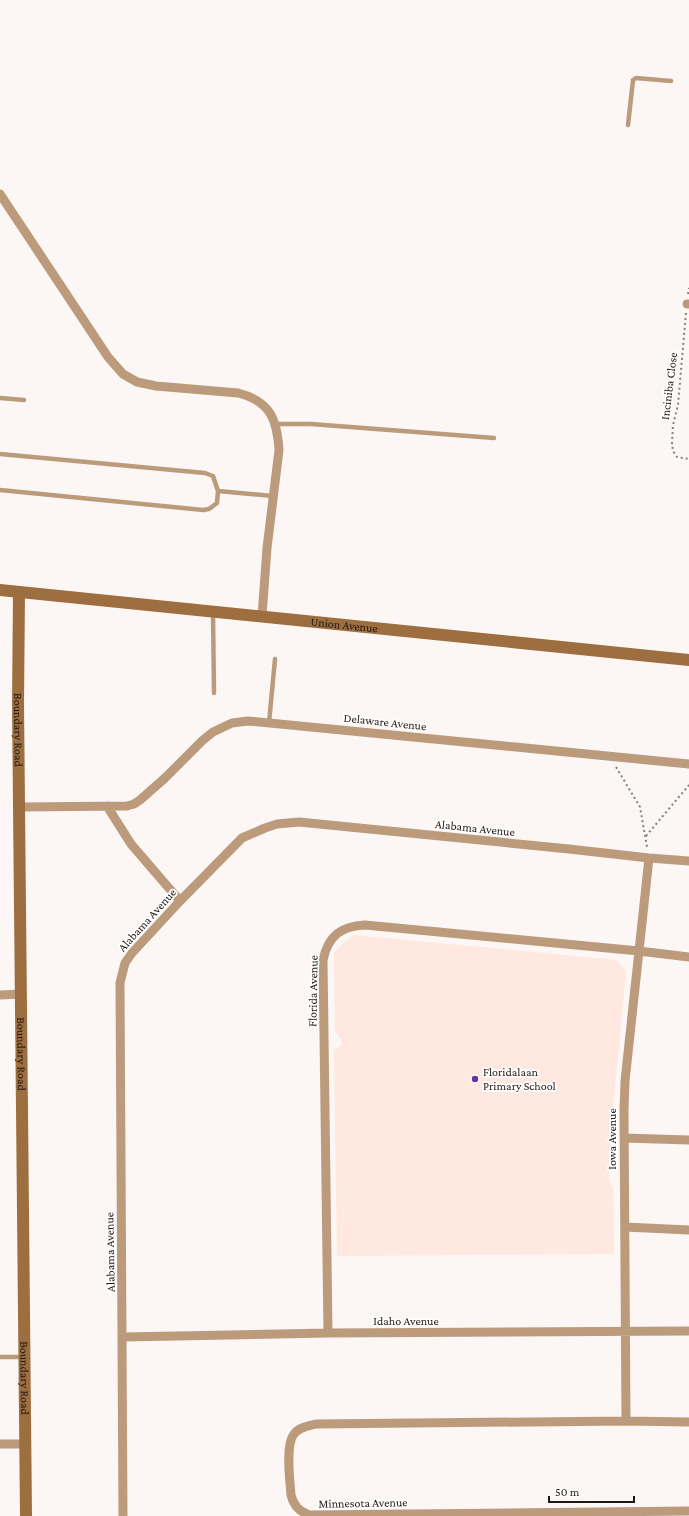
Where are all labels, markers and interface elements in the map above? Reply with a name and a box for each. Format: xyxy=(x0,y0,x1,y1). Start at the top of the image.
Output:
street label: Inciniba Close xyxy=(658,351,680,421)
street label: Union Avenue xyxy=(310,615,378,635)
street label: Boundary Road xyxy=(11,693,26,768)
street label: Delaware Avenue xyxy=(343,711,427,733)
street label: Alabama Avenue xyxy=(434,817,516,839)
street label: Alabama Avenue xyxy=(115,886,179,954)
street label: Florida Avenue xyxy=(305,955,321,1027)
street label: Boundary Road xyxy=(14,1017,29,1092)
place label: Floridalaan Primary School xyxy=(483,1065,556,1093)
marker: Floridalaan Primary School xyxy=(470,1074,480,1084)
street label: Iowa Avenue xyxy=(605,1108,619,1170)
street label: Alabama Avenue xyxy=(102,1212,118,1292)
street label: Idaho Avenue xyxy=(373,1314,439,1328)
street label: Boundary Road xyxy=(17,1341,32,1416)
scale bar xyxy=(549,1478,634,1504)
text: 50 m xyxy=(555,1485,580,1499)
street label: Minnesota Avenue xyxy=(318,1495,408,1511)

